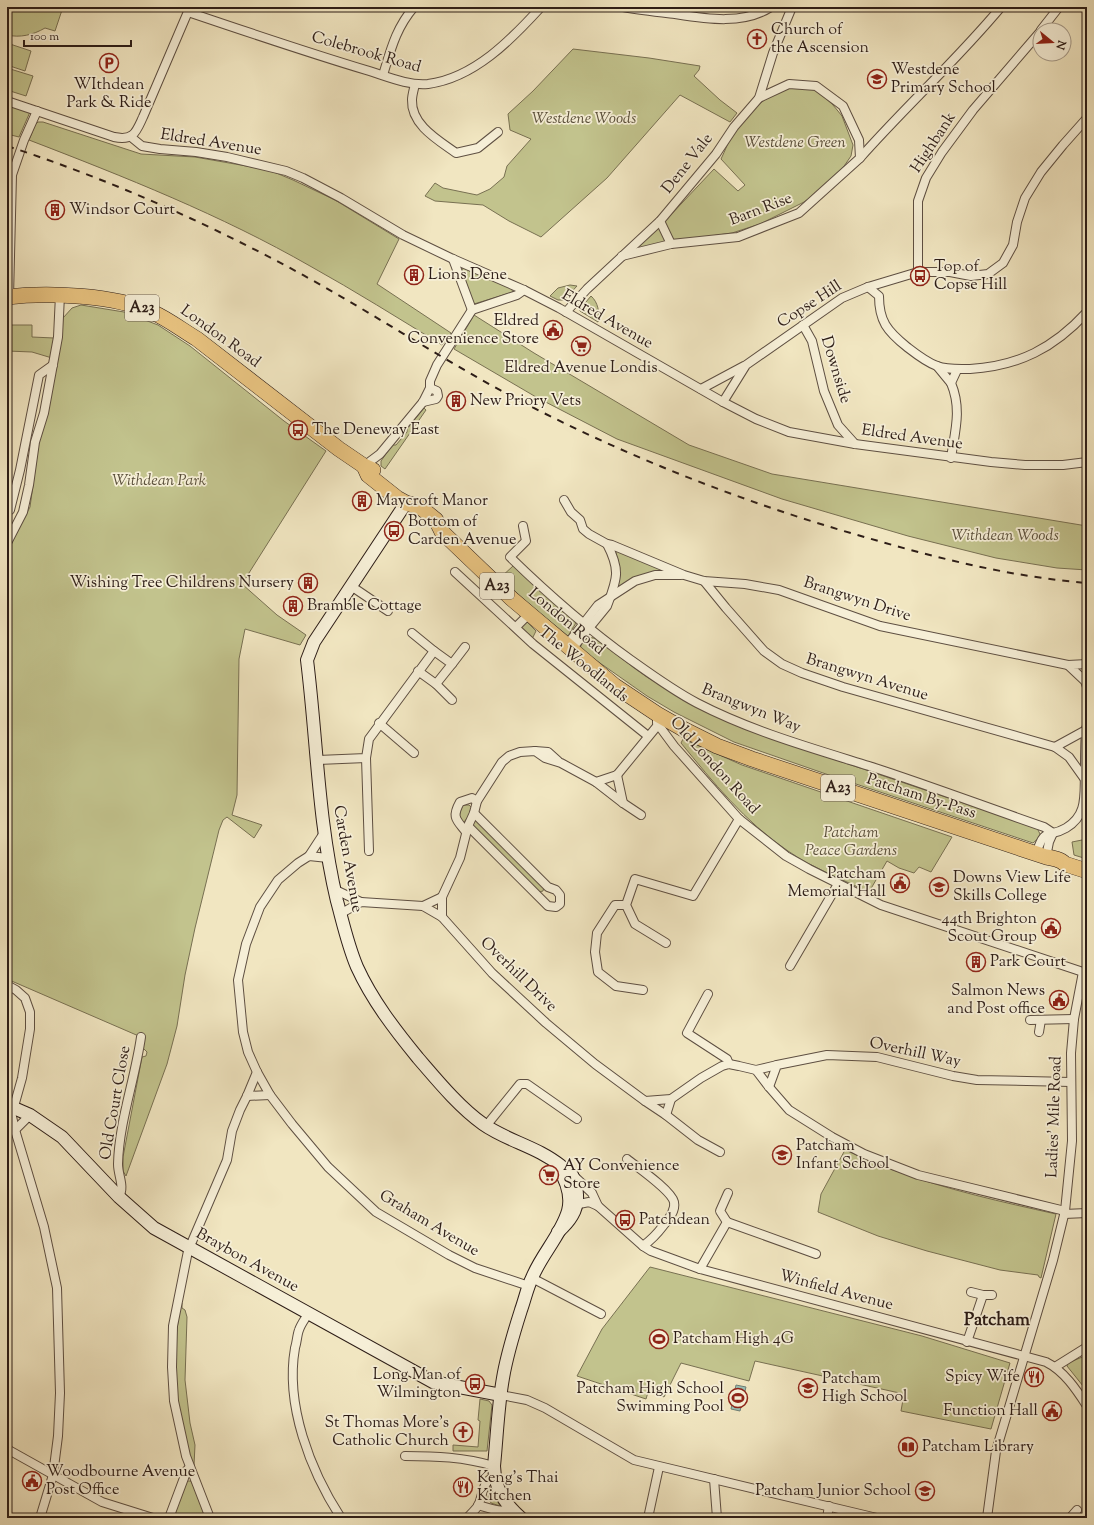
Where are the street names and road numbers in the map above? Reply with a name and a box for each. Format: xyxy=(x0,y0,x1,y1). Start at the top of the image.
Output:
street label: Colebrook Road xyxy=(309,26,423,80)
street label: Highbank xyxy=(906,108,962,178)
street label: Eldred Avenue xyxy=(159,124,263,162)
street label: Dene Vale xyxy=(657,129,719,199)
street label: Barn Rise xyxy=(726,187,796,233)
street label: Copse Hill xyxy=(773,275,847,335)
street label: Eldred Avenue xyxy=(557,284,657,356)
road number: A23 xyxy=(125,295,159,321)
street label: London Road xyxy=(175,300,265,374)
street label: Downside xyxy=(814,333,856,407)
street label: Eldred Avenue xyxy=(860,419,964,457)
street label: Brangwyn Drive xyxy=(800,572,914,628)
road number: A23 xyxy=(480,573,514,599)
street label: London Road xyxy=(523,583,609,661)
street label: The Woodlands xyxy=(533,621,633,709)
street label: Brangwyn Avenue xyxy=(803,648,931,708)
street label: Brangwyn Way xyxy=(698,679,804,739)
street label: Old London Road xyxy=(664,712,764,820)
street label: Patcham By-Pass xyxy=(863,768,979,826)
road number: A23 xyxy=(821,775,855,801)
street label: Carden Avenue xyxy=(326,804,368,914)
street label: Overhill Drive xyxy=(474,932,562,1018)
street label: Overhill Way xyxy=(867,1032,963,1074)
street label: Old Court Close xyxy=(95,1044,137,1162)
street label: Ladies' Mile Road xyxy=(1041,1056,1069,1178)
street label: Graham Avenue xyxy=(374,1185,484,1263)
street label: Braybon Avenue xyxy=(191,1223,303,1299)
street label: Winfield Avenue xyxy=(776,1265,896,1317)

